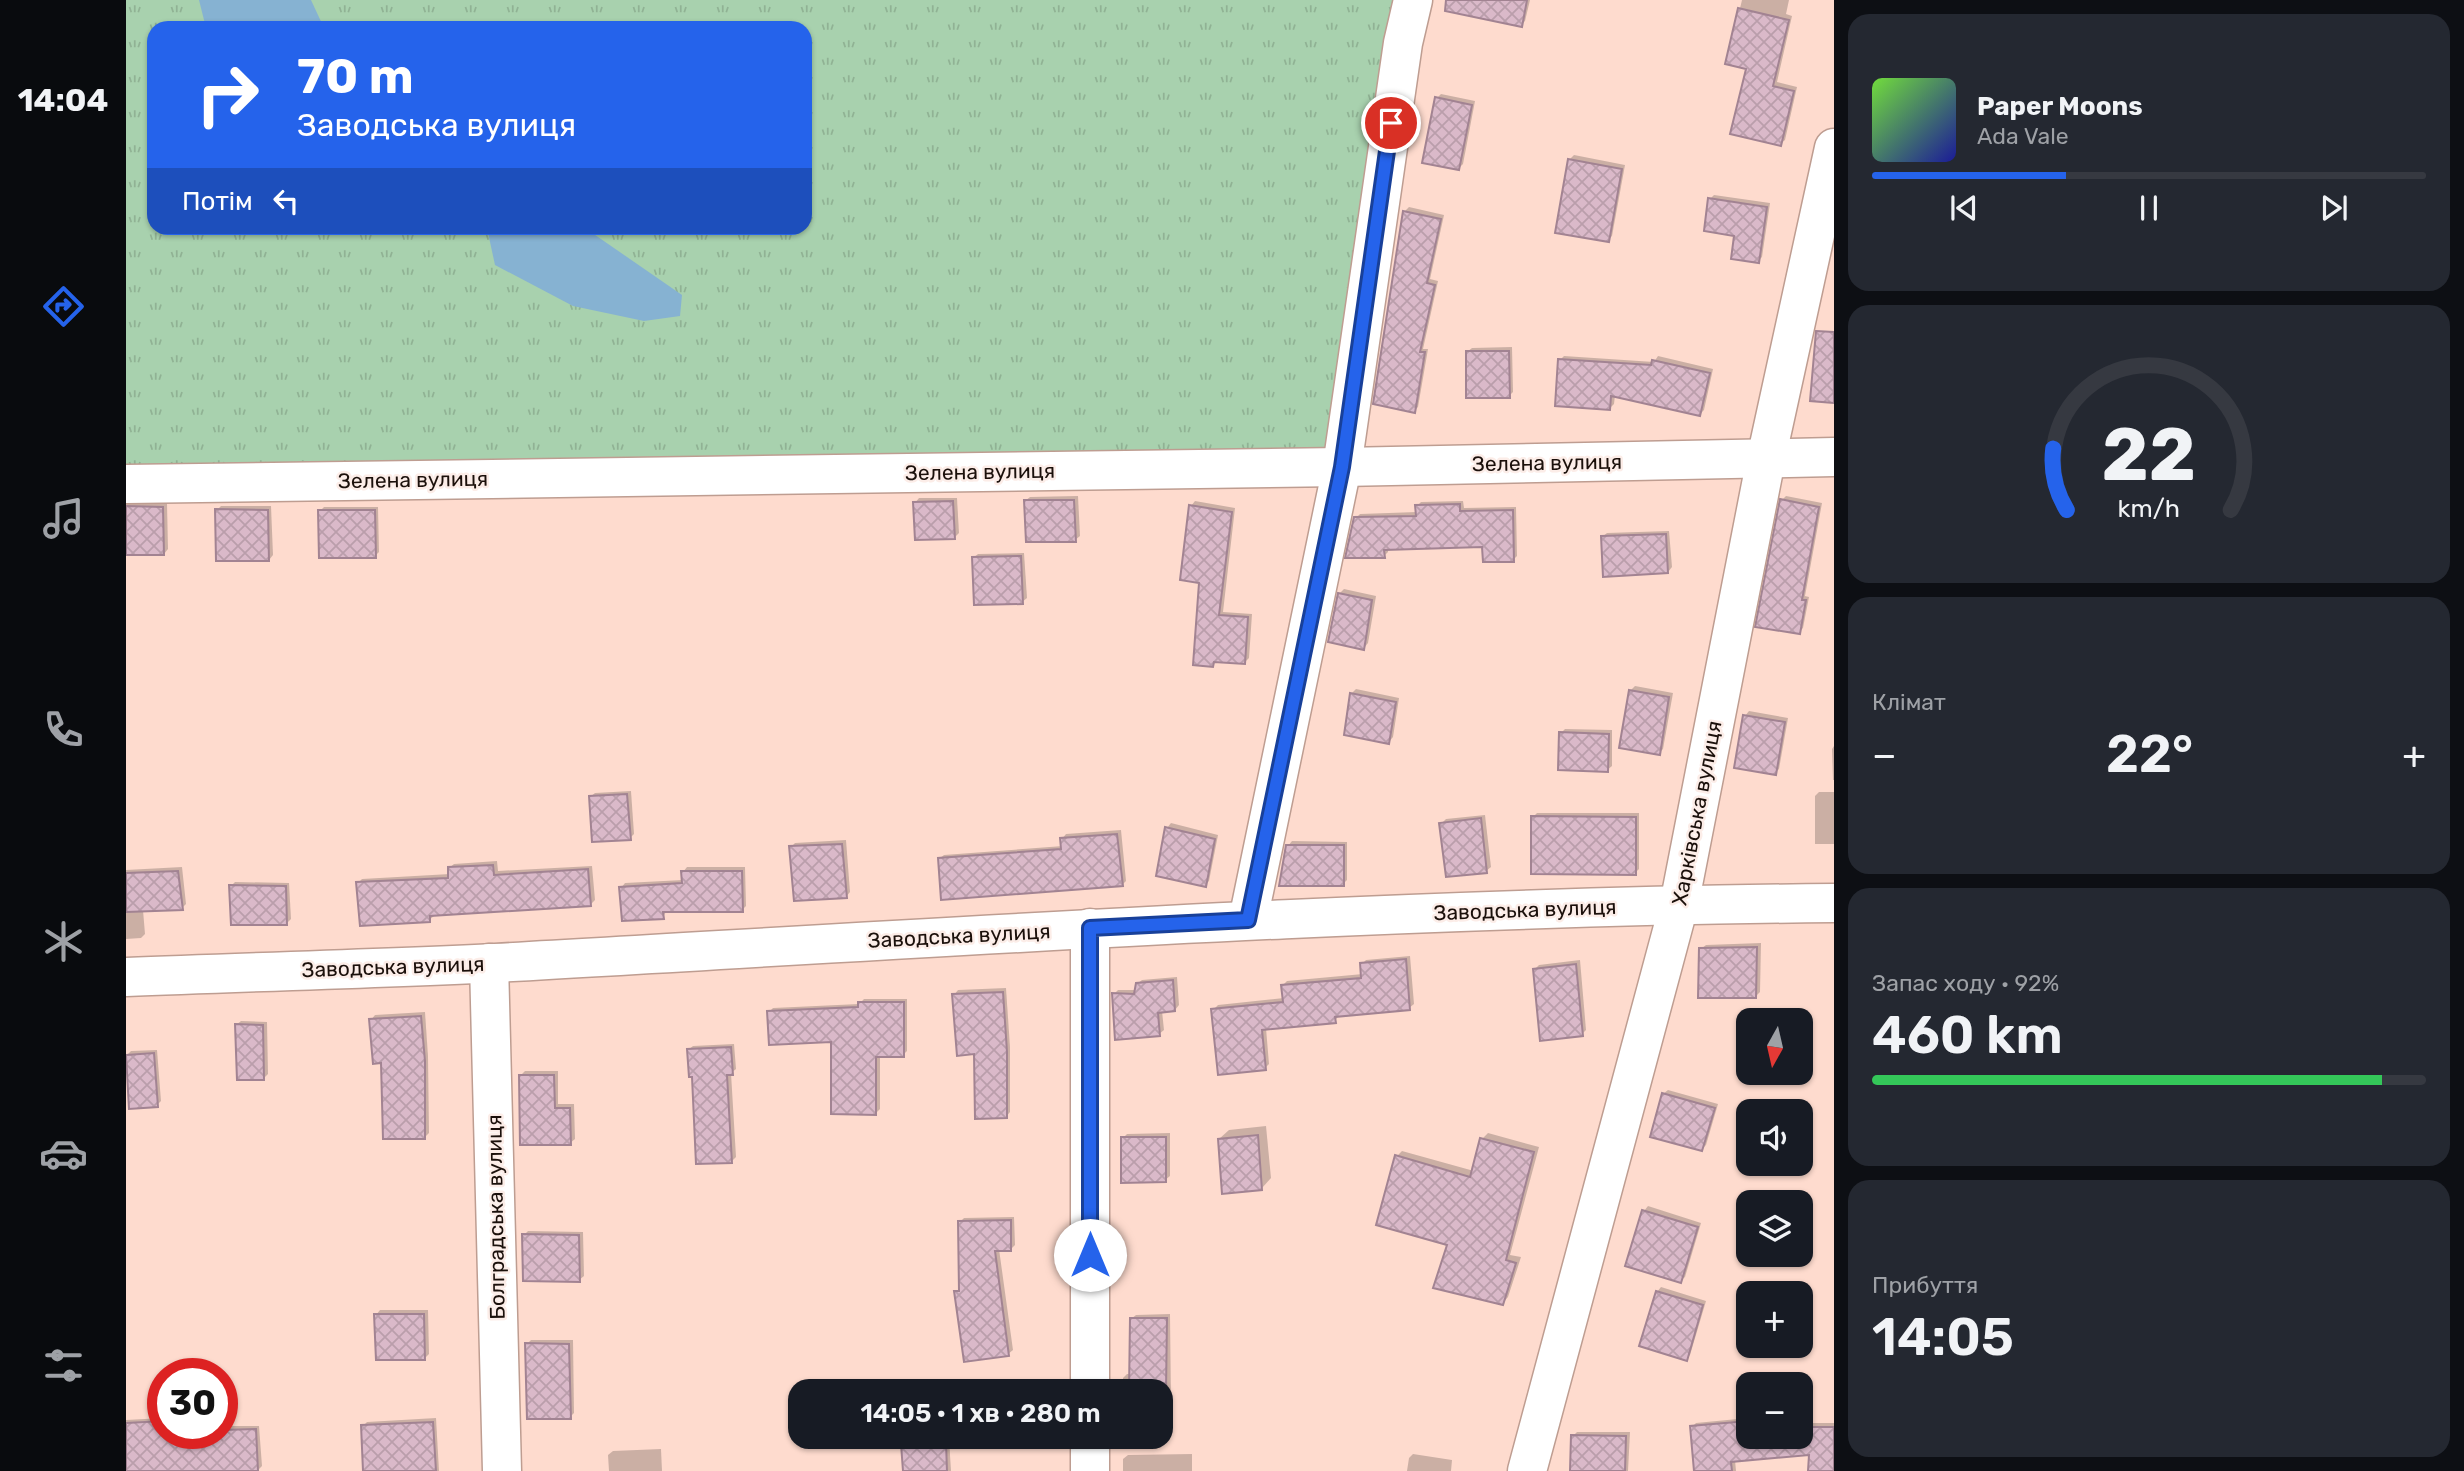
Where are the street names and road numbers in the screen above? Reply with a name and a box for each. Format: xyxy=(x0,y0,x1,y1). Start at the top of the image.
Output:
street label: Зелена вулиця xyxy=(1472,449,1622,476)
street label: Зелена вулиця xyxy=(905,458,1055,485)
street label: Зелена вулиця xyxy=(338,466,488,493)
street label: Харківська вулиця xyxy=(1666,718,1727,907)
street label: Заводська вулиця xyxy=(1433,894,1617,925)
street label: Заводська вулиця xyxy=(867,918,1051,953)
street label: Заводська вулиця xyxy=(301,951,485,982)
street label: Болградська вулиця xyxy=(481,1114,510,1320)

